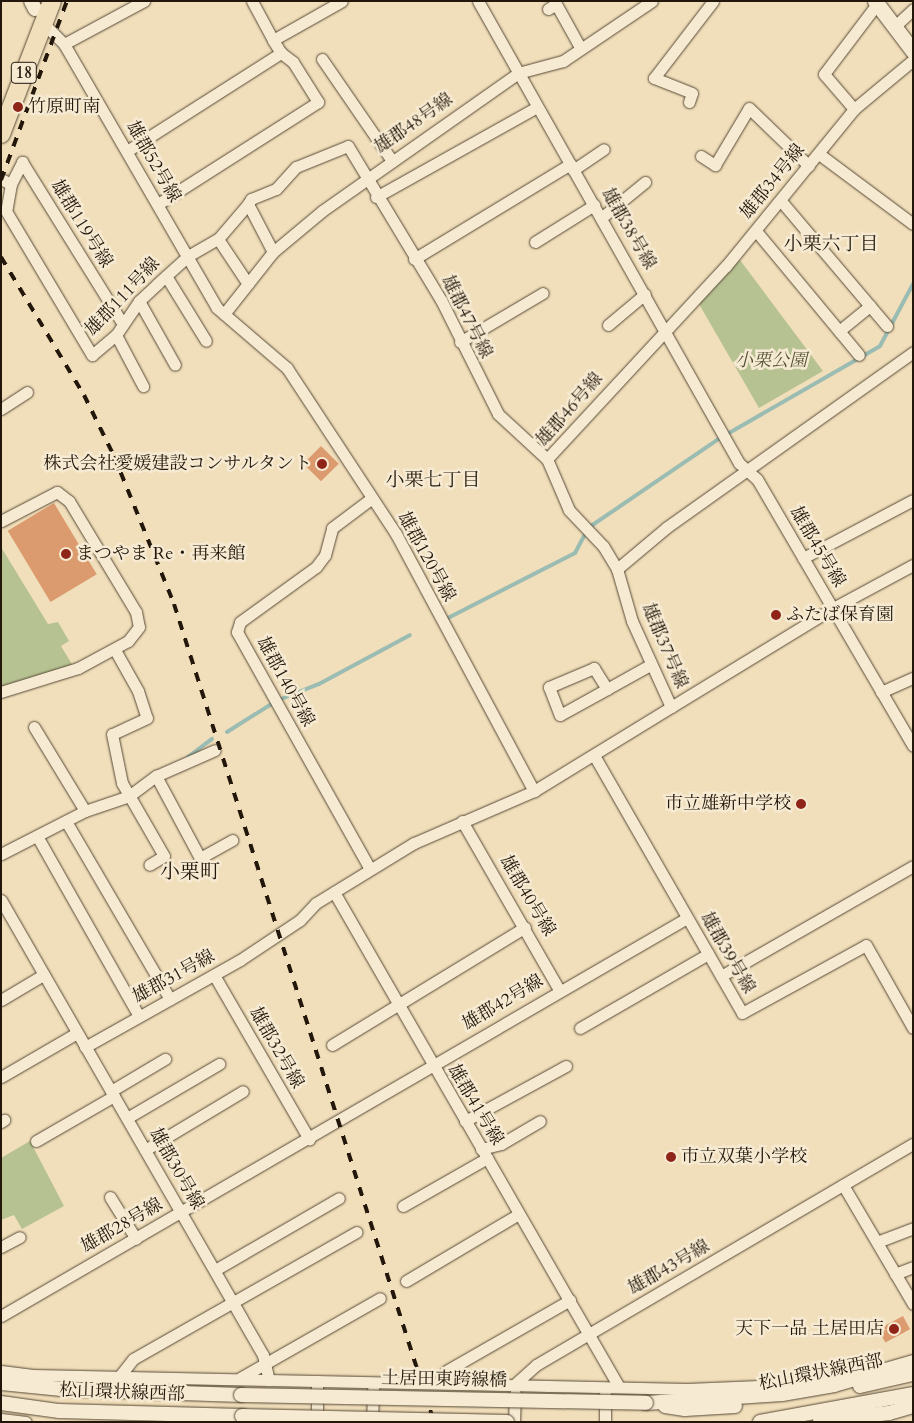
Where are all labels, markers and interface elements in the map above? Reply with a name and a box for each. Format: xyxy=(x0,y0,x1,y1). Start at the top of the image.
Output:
road number: 18 xyxy=(10,59,38,86)
street label: 雄郡48号線 xyxy=(371,89,457,159)
place label: 竹原町南 xyxy=(28,96,100,118)
marker: 竹原町南 xyxy=(12,101,24,113)
street label: 雄郡52号線 xyxy=(121,117,185,207)
street label: 雄郡34号線 xyxy=(736,140,810,224)
street label: 雄郡119号線 xyxy=(45,176,117,272)
street label: 雄郡38号線 xyxy=(596,184,660,274)
district label: 小栗六丁目 xyxy=(784,234,878,256)
street label: 雄郡111号線 xyxy=(81,253,165,341)
street label: 雄郡47号線 xyxy=(436,272,496,362)
park label: 小栗公園 xyxy=(735,350,807,372)
street label: 雄郡46号線 xyxy=(532,369,608,451)
place label: 株式会社愛媛建設コンサルタント xyxy=(42,453,312,475)
marker: 株式会社愛媛建設コンサルタント xyxy=(316,458,328,470)
district label: 小栗七丁目 xyxy=(386,470,480,492)
street label: 雄郡45号線 xyxy=(784,503,850,591)
street label: 雄郡120号線 xyxy=(392,508,460,606)
place label: まつやま Re・再来館 xyxy=(76,543,245,565)
marker: まつやま Re・再来館 xyxy=(60,548,72,560)
street label: 雄郡37号線 xyxy=(636,600,692,692)
place label: ふたば保育園 xyxy=(786,604,894,626)
marker: ふたば保育園 xyxy=(770,609,782,621)
street label: 雄郡140号線 xyxy=(251,633,319,731)
place label: 市立雄新中学校 xyxy=(665,793,791,815)
marker: 市立雄新中学校 xyxy=(795,798,807,810)
street label: 雄郡40号線 xyxy=(494,852,560,940)
district label: 小栗町 xyxy=(160,859,220,883)
street label: 雄郡39号線 xyxy=(695,908,759,998)
street label: 雄郡31号線 xyxy=(129,946,219,1008)
street label: 雄郡42号線 xyxy=(459,970,547,1036)
street label: 雄郡32号線 xyxy=(244,1003,308,1093)
street label: 雄郡41号線 xyxy=(442,1061,508,1149)
street label: 雄郡30号線 xyxy=(144,1124,208,1214)
place label: 市立双葉小学校 xyxy=(681,1146,807,1168)
marker: 市立双葉小学校 xyxy=(665,1151,677,1163)
street label: 雄郡28号線 xyxy=(77,1194,167,1258)
street label: 雄郡43号線 xyxy=(624,1236,714,1300)
place label: 天下一品 土居田店 xyxy=(735,1318,884,1340)
marker: 天下一品 土居田店 xyxy=(888,1323,900,1335)
street label: 松山環状線西部 xyxy=(757,1350,885,1396)
street label: 土居田東跨線橋 xyxy=(381,1368,507,1392)
street label: 松山環状線西部 xyxy=(59,1380,185,1406)

